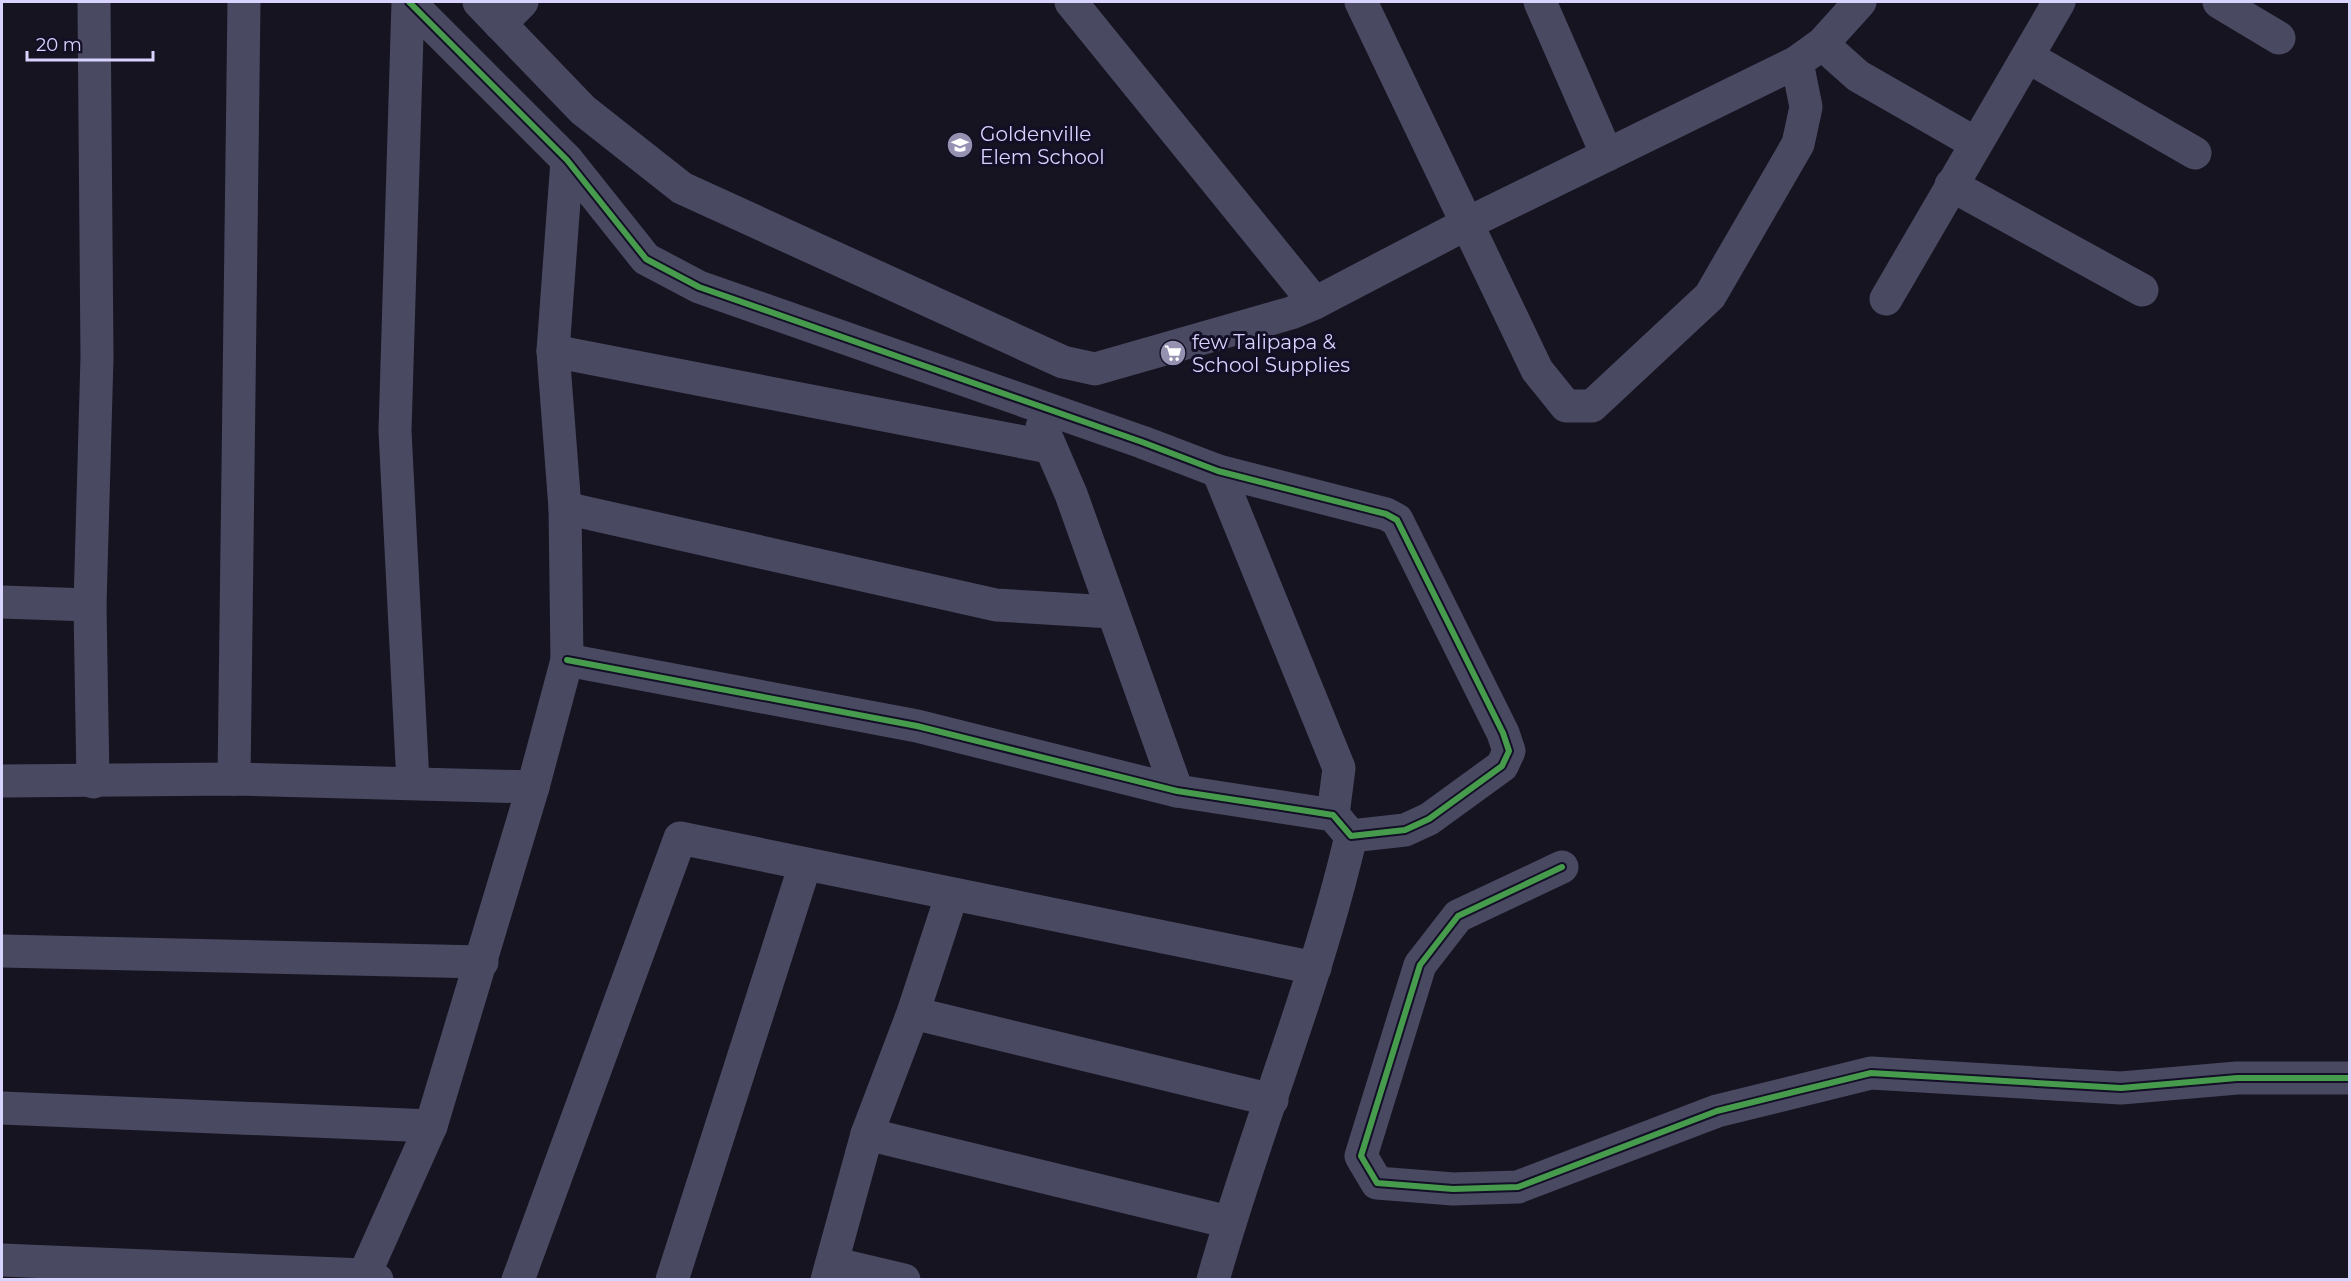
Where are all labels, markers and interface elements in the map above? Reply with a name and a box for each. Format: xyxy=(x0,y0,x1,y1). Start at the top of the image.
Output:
scale bar xyxy=(27,24,153,62)
text: 20 m xyxy=(36,34,82,56)
place label: Goldenville Elem School xyxy=(980,122,1105,169)
school or university icon: Goldenville Elem School xyxy=(945,130,975,160)
place label: few Talipapa & School Supplies xyxy=(1192,330,1350,377)
supermarket icon: few Talipapa & School Supplies xyxy=(1158,338,1188,368)

